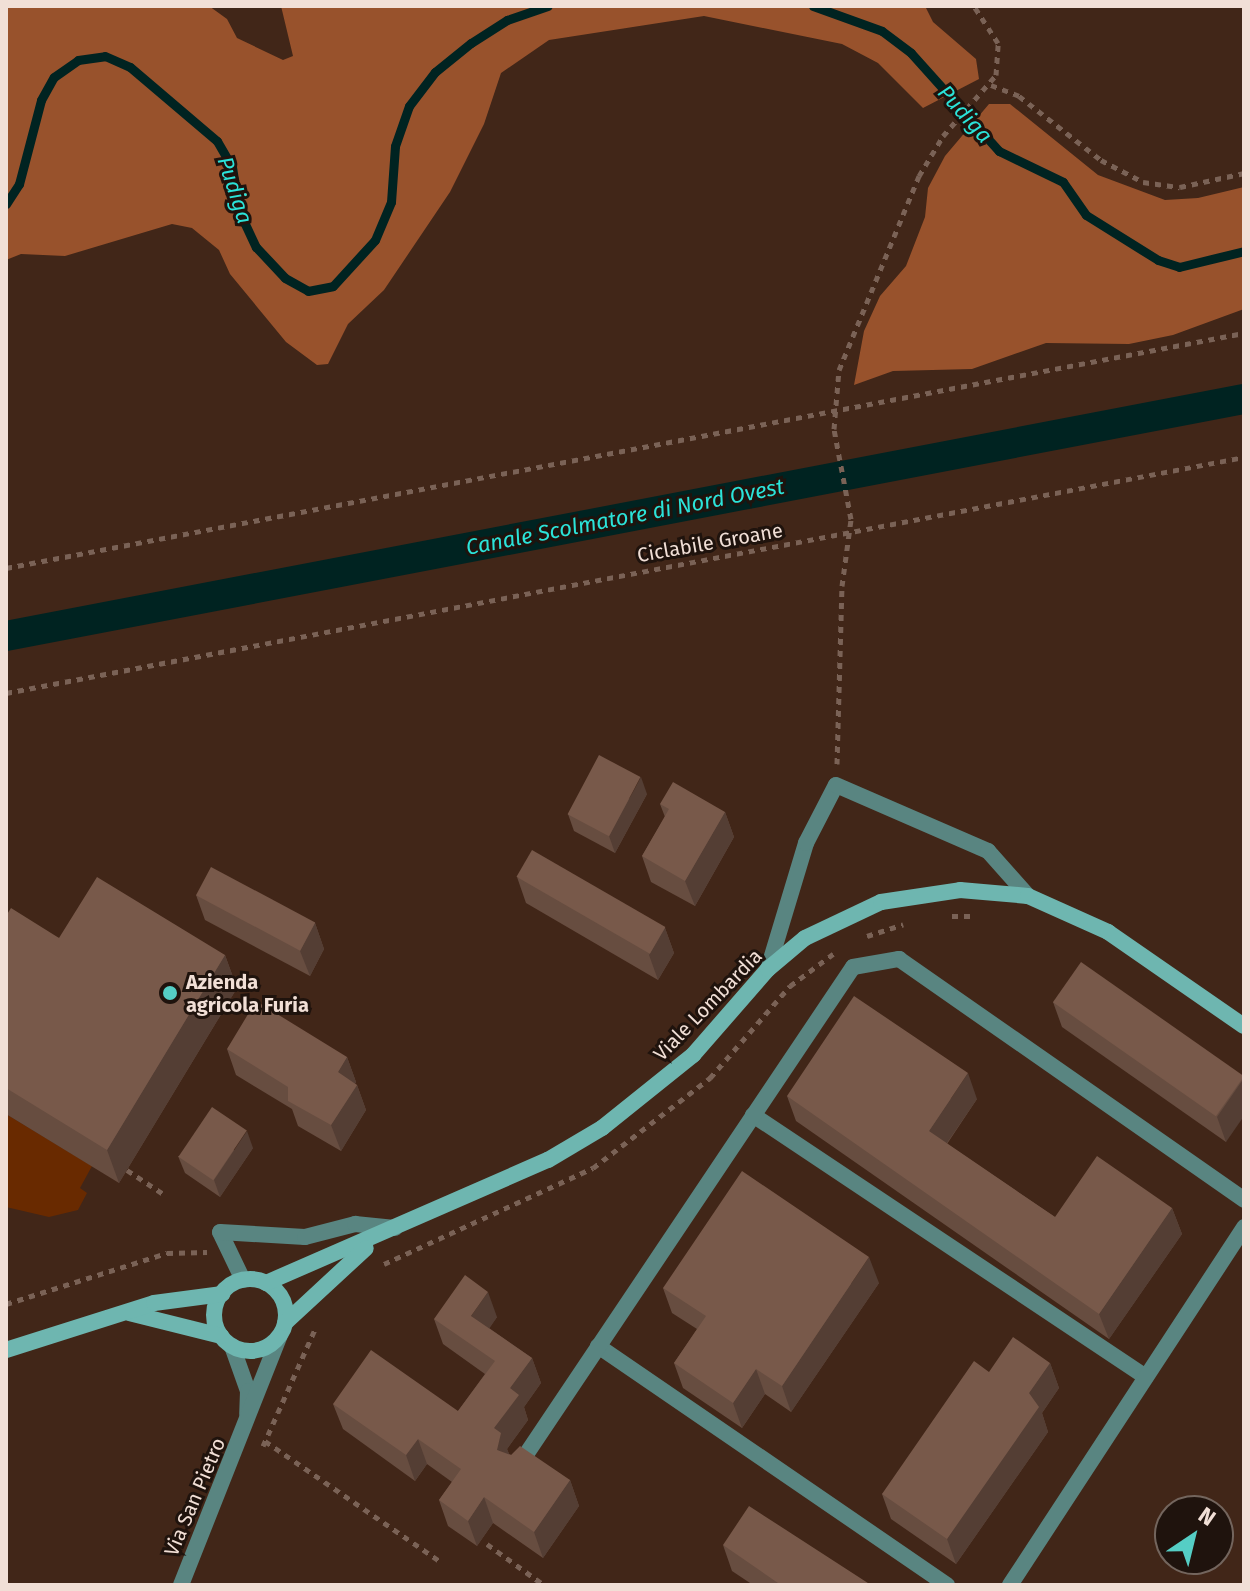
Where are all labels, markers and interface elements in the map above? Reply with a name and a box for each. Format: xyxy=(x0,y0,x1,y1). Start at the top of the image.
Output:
water label: Pudiga xyxy=(932,80,998,148)
water label: Pudiga xyxy=(212,153,258,227)
water label: Canale Scolmatore di Nord Ovest xyxy=(464,473,786,561)
street label: Ciclabile Groane xyxy=(635,518,785,568)
street label: Viale Lombardia xyxy=(649,944,767,1066)
place label: Azienda agricola Furia xyxy=(186,970,309,1017)
marker: Azienda agricola Furia xyxy=(161,984,179,1002)
street label: Via San Pietro xyxy=(159,1434,231,1560)
north arrow xyxy=(1154,1495,1234,1575)
text: N xyxy=(1193,1501,1221,1532)

